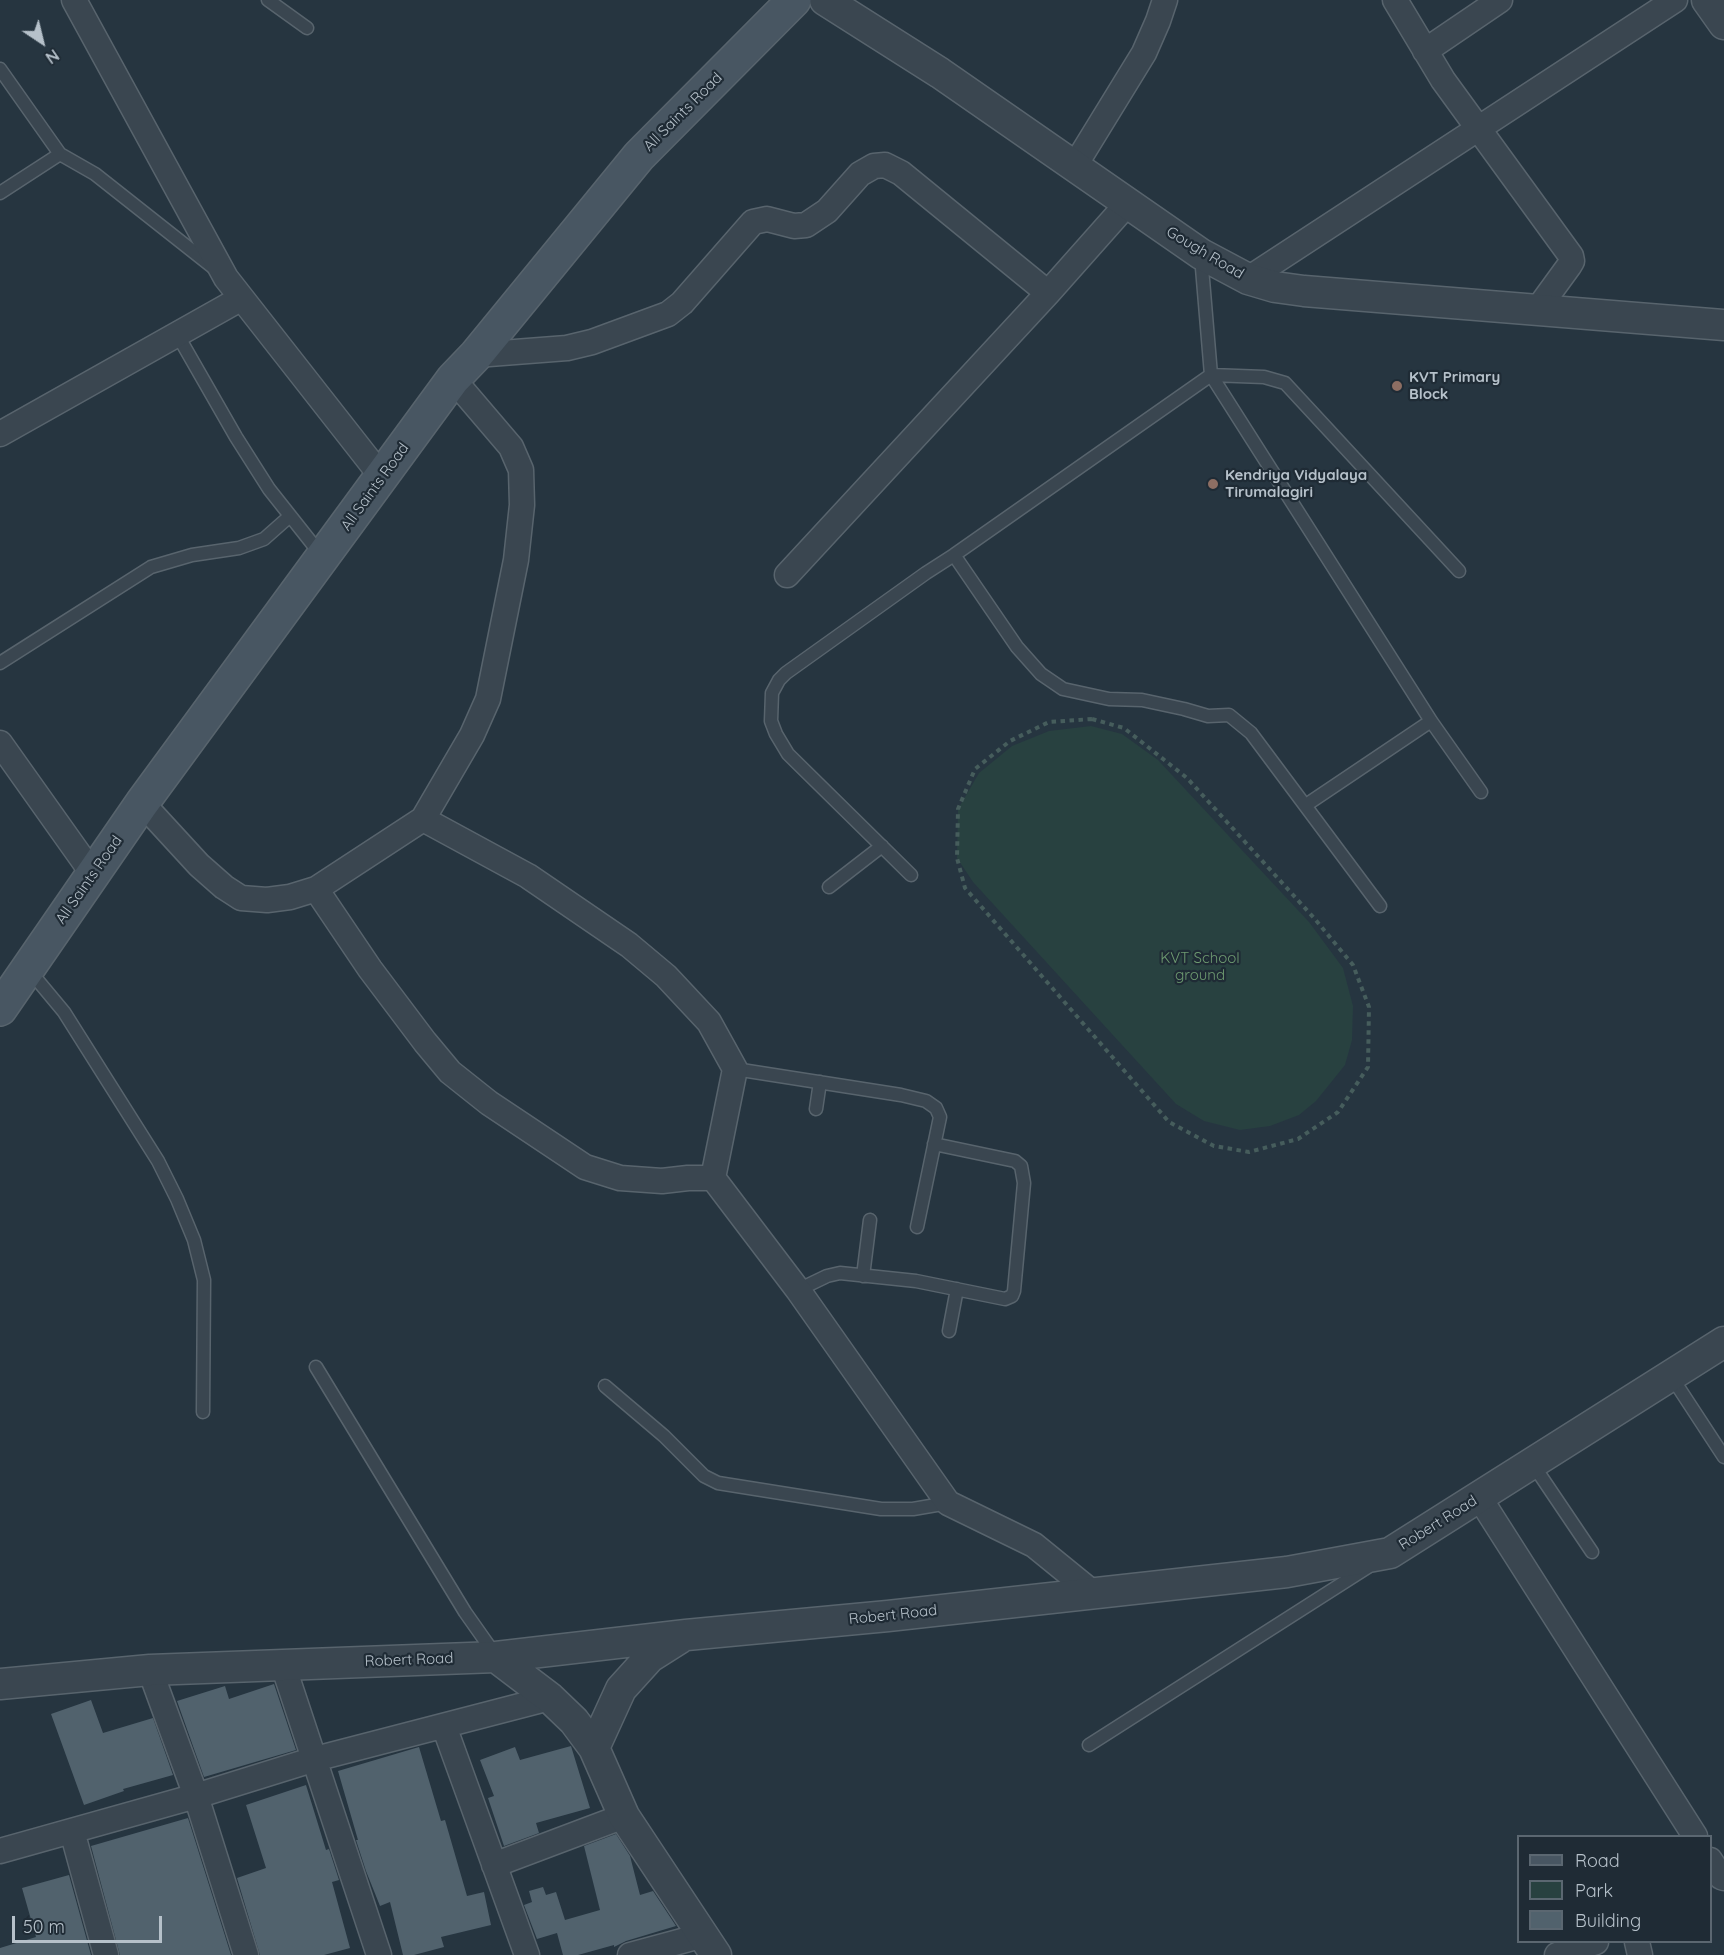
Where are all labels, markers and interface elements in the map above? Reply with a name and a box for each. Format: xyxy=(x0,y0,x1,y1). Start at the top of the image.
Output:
north arrow xyxy=(12,12,72,72)
text: N xyxy=(42,45,63,68)
street label: All Saints Road xyxy=(640,69,726,155)
street label: Gough Road xyxy=(1163,223,1247,283)
place label: KVT Primary Block xyxy=(1409,368,1500,403)
marker: KVT Primary Block xyxy=(1390,379,1404,393)
street label: All Saints Road xyxy=(337,440,413,534)
place label: Kendriya Vidyalaya Tirumalagiri xyxy=(1225,466,1367,501)
marker: Kendriya Vidyalaya Tirumalagiri xyxy=(1206,477,1220,491)
street label: All Saints Road xyxy=(52,832,126,928)
park label: KVT School ground xyxy=(1160,949,1240,984)
street label: Robert Road xyxy=(1396,1492,1480,1554)
street label: Robert Road xyxy=(848,1601,938,1629)
street label: Robert Road xyxy=(364,1649,454,1671)
legend xyxy=(1517,1835,1712,1943)
text: Road xyxy=(1575,1849,1620,1872)
text: Park xyxy=(1575,1879,1613,1902)
scale bar xyxy=(15,1904,165,1942)
text: Building xyxy=(1575,1909,1641,1932)
text: 50 m xyxy=(23,1915,65,1938)

